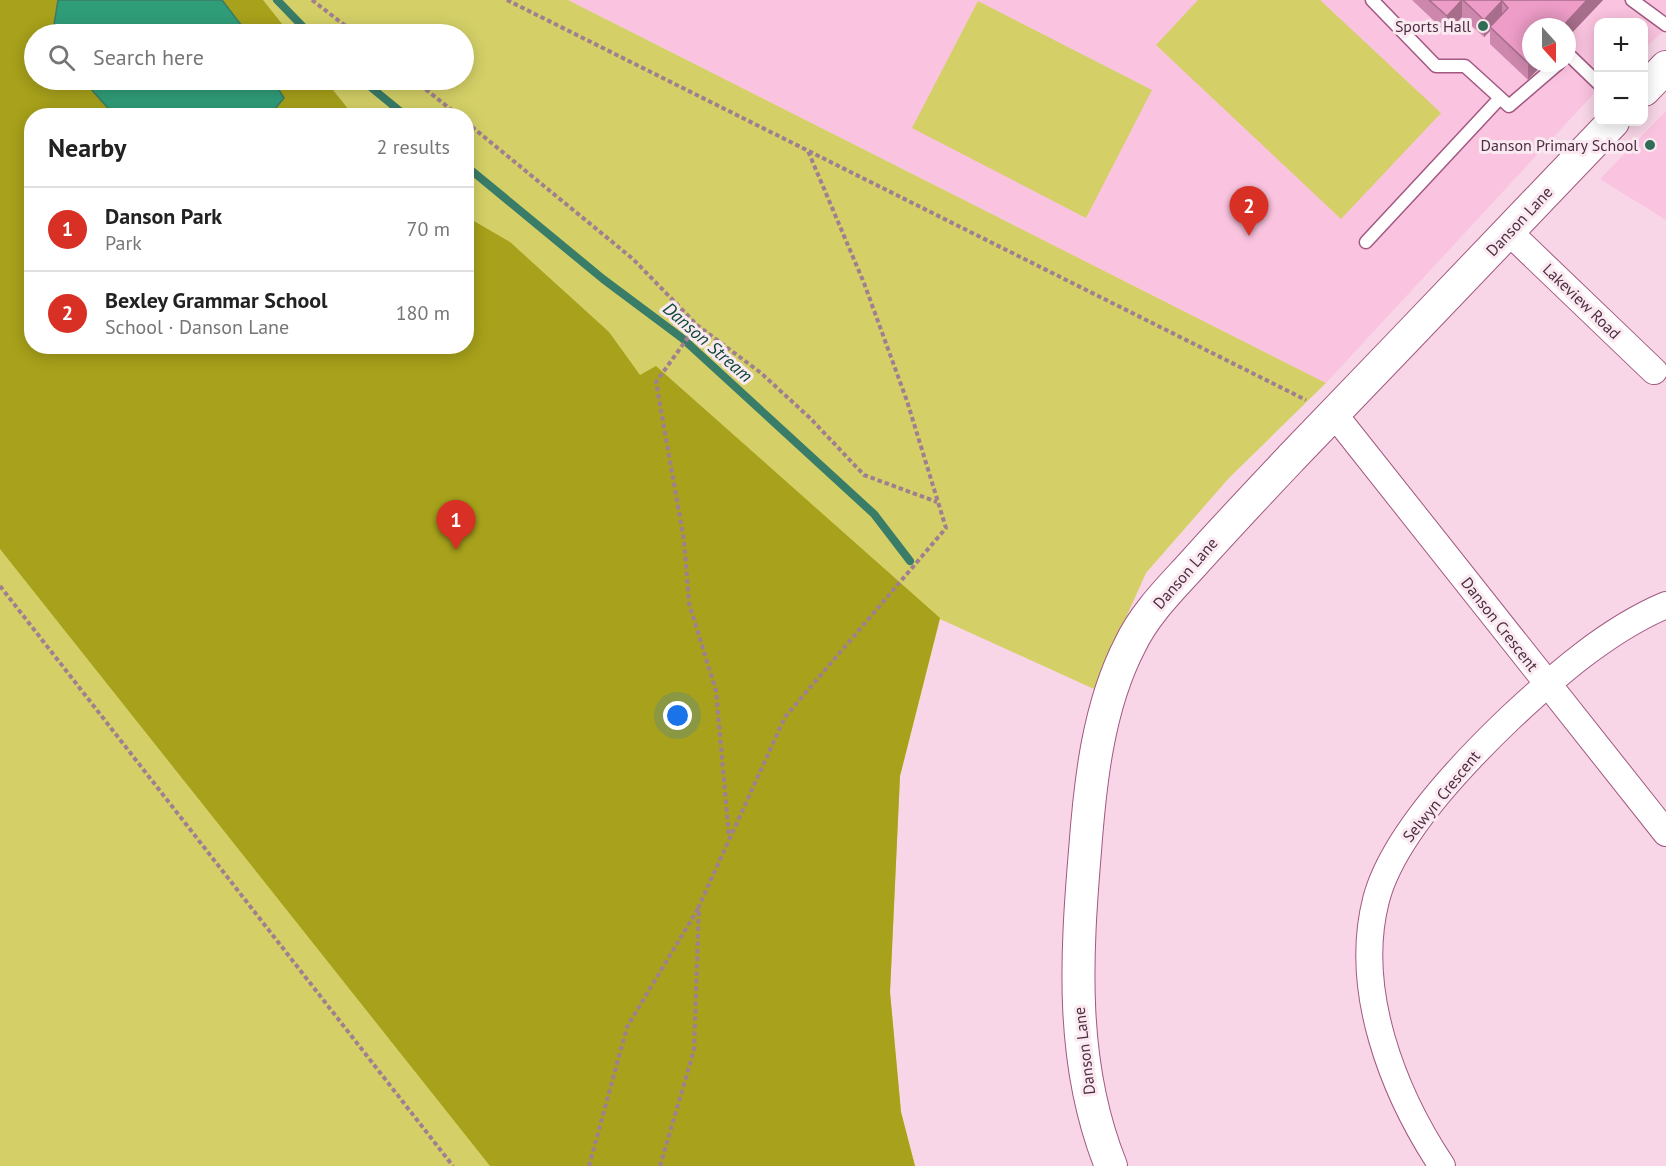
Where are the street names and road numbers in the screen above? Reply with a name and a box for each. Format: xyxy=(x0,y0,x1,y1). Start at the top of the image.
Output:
street label: Danson Lane xyxy=(1482,182,1556,260)
street label: Lakeview Road xyxy=(1539,259,1625,343)
street label: Danson Lane xyxy=(1148,533,1222,613)
street label: Danson Crescent xyxy=(1457,573,1543,675)
street label: Selwyn Crescent xyxy=(1398,746,1484,846)
street label: Danson Lane xyxy=(1069,1006,1099,1096)

